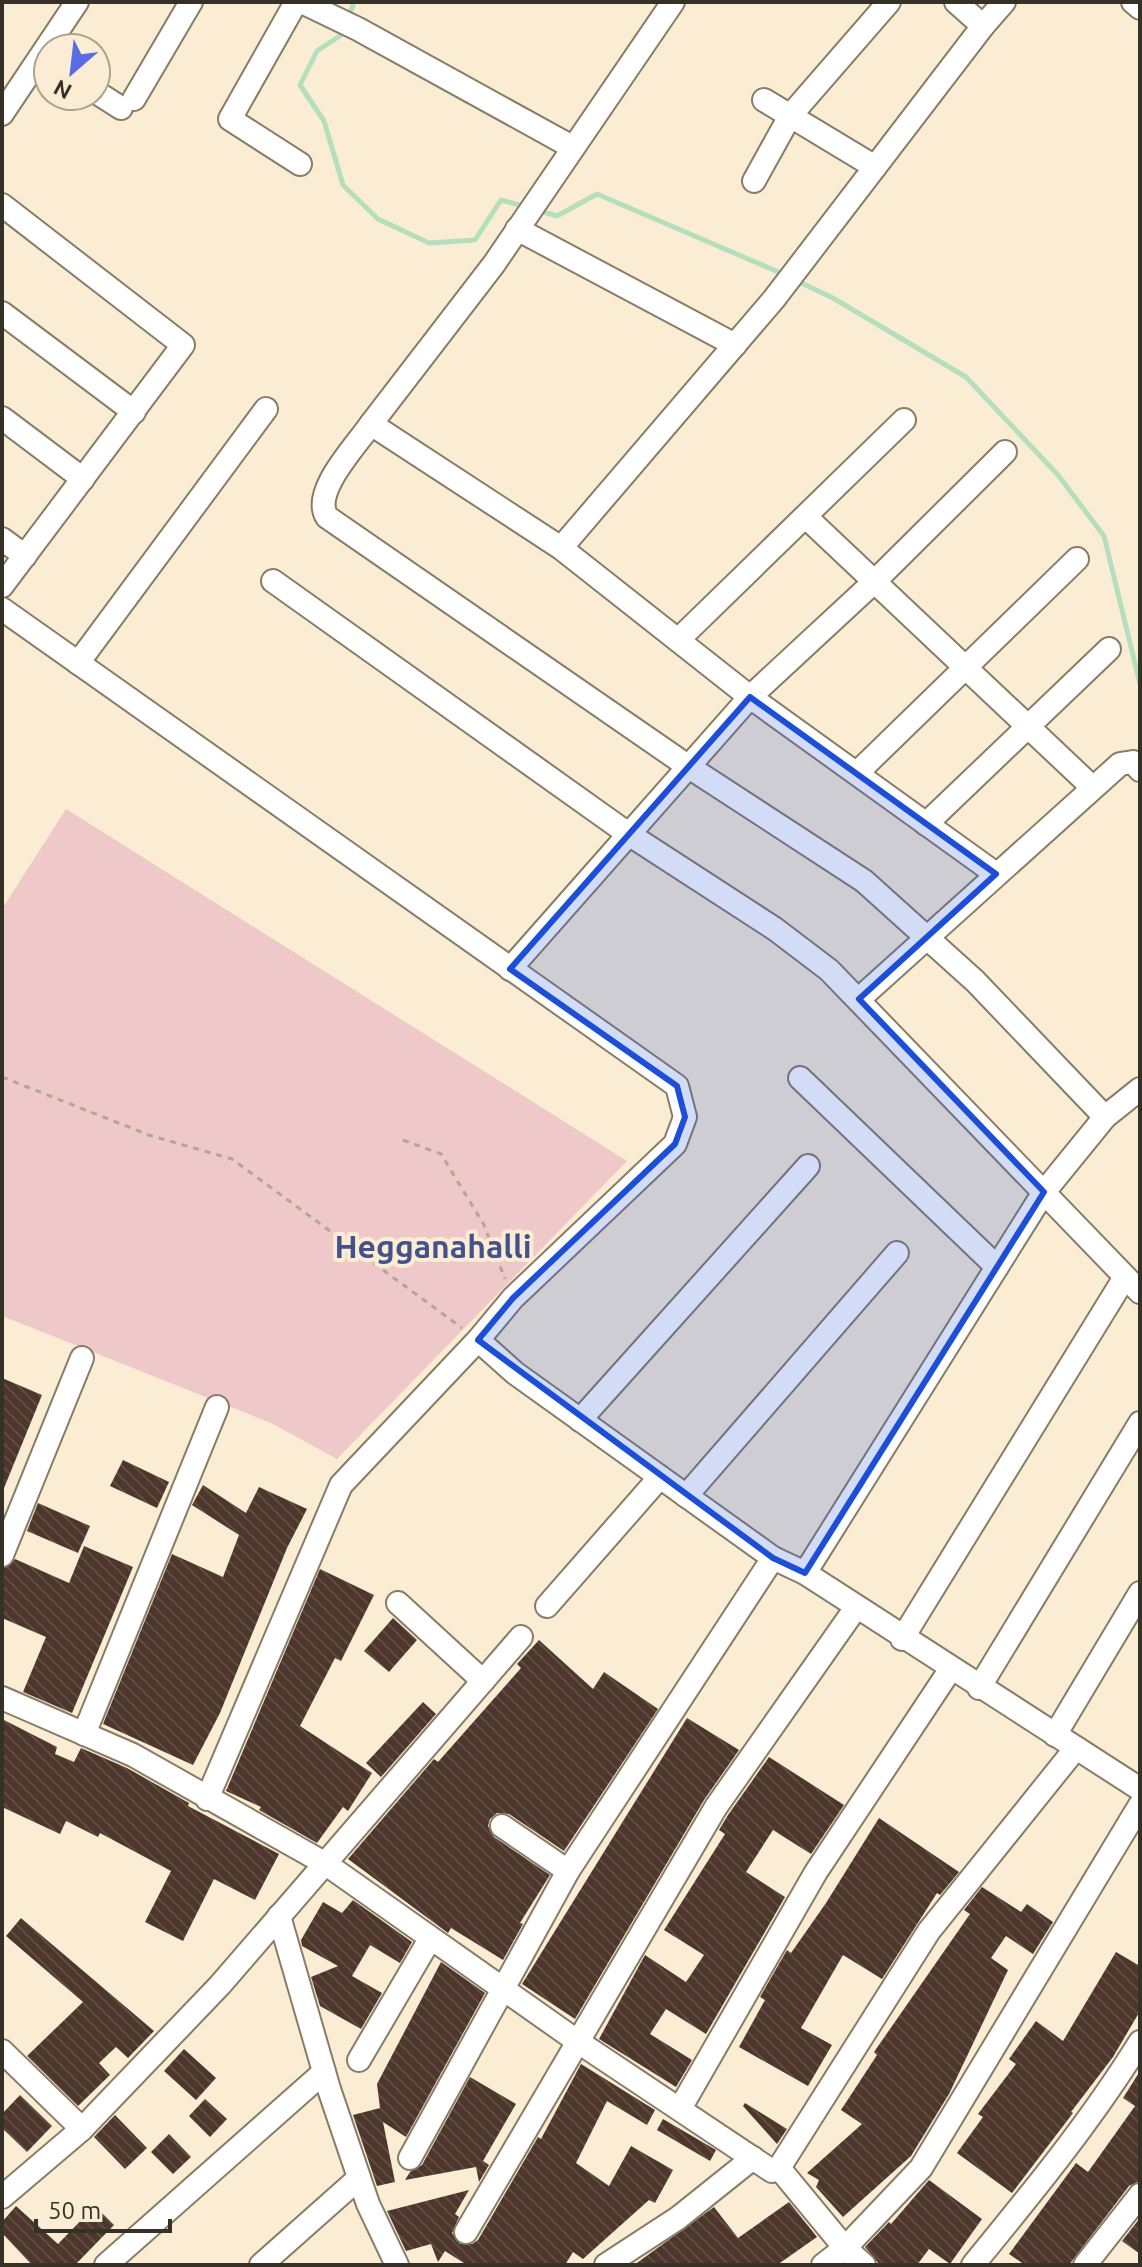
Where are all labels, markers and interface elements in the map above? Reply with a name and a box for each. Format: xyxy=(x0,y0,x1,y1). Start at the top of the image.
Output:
north arrow xyxy=(32,32,112,112)
text: N xyxy=(49,75,75,105)
district label: Hegganahalli xyxy=(334,1228,532,1264)
scale bar xyxy=(36,2183,170,2233)
text: 50 m xyxy=(48,2197,101,2224)

